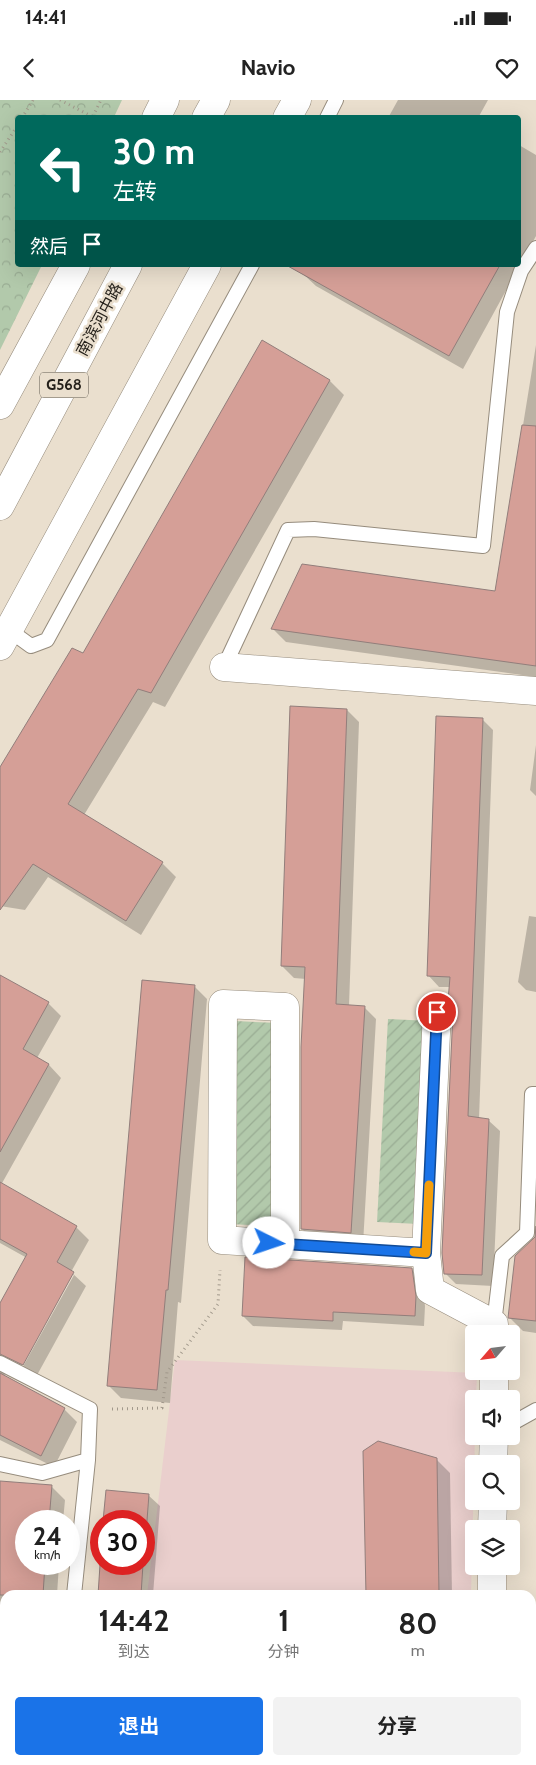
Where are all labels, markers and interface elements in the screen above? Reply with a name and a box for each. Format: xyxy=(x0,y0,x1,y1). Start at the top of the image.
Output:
text: 14:41 xyxy=(25,6,67,29)
icon: back xyxy=(15,54,43,82)
text: Navio xyxy=(241,54,295,81)
icon: heart xyxy=(493,54,521,82)
text: 30 m xyxy=(113,130,195,173)
icon: left xyxy=(30,135,95,200)
text: 左转 xyxy=(113,178,157,205)
icon: arrive xyxy=(78,230,106,258)
text: 然后 xyxy=(30,235,68,258)
street label: 南滨河中路 xyxy=(72,279,127,359)
road number: G568 xyxy=(40,372,88,398)
pin xyxy=(416,991,458,1033)
icon: arrive xyxy=(423,998,451,1026)
position arrow xyxy=(242,1216,294,1268)
north arrow xyxy=(465,1325,520,1380)
map controls xyxy=(465,1325,520,1575)
button: sound xyxy=(465,1390,520,1445)
button: search xyxy=(465,1455,520,1510)
speed limit sign: 30 xyxy=(90,1510,155,1575)
button: layers xyxy=(465,1520,520,1575)
text: 24 xyxy=(33,1521,62,1551)
text: km/h xyxy=(34,1547,61,1562)
text: 14:42 xyxy=(98,1602,169,1639)
text: 1 xyxy=(278,1602,289,1639)
text: 80 xyxy=(398,1605,438,1642)
text: m xyxy=(411,1641,425,1660)
text: 到达 xyxy=(118,1642,150,1661)
text: 分钟 xyxy=(268,1642,300,1661)
button: 退出 xyxy=(15,1697,263,1755)
button: 分享 xyxy=(273,1697,521,1755)

